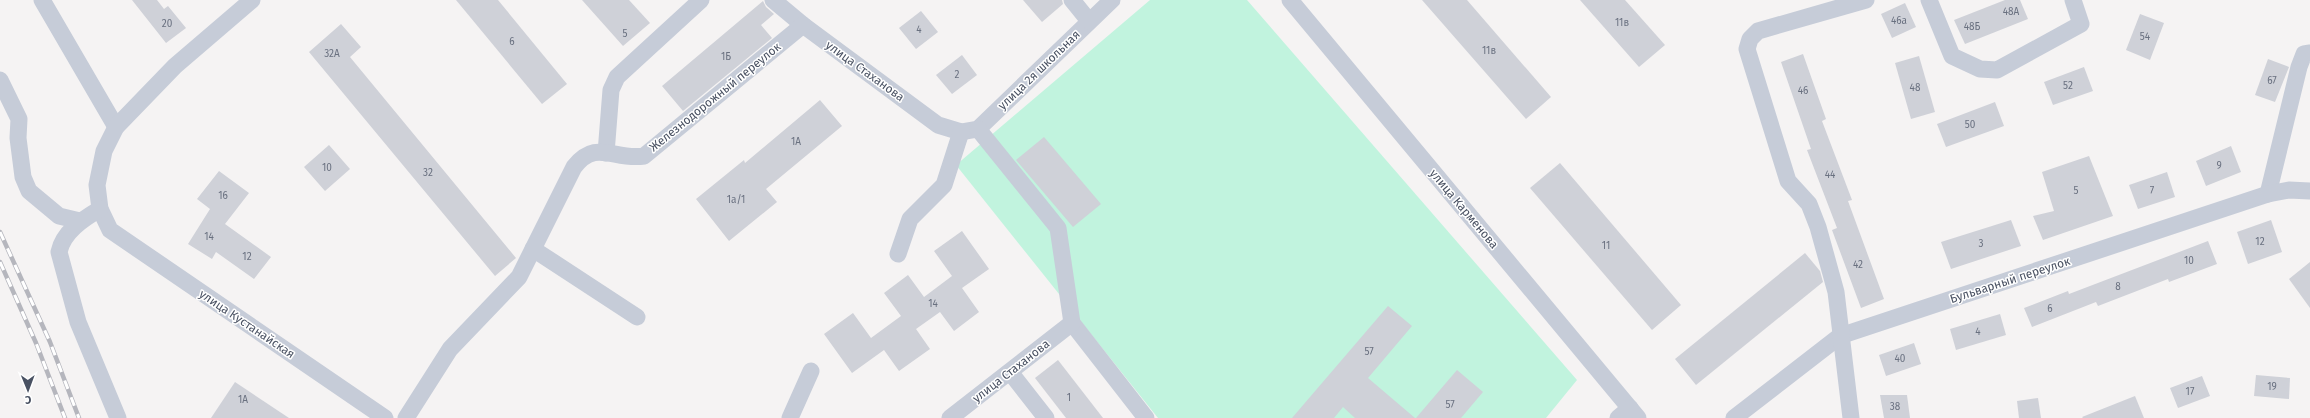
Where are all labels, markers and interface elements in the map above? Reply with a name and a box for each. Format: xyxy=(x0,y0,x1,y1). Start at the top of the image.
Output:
house number: 48А xyxy=(2003,6,2020,18)
house number: 46а xyxy=(1891,15,1907,27)
house number: 11в xyxy=(1615,17,1629,29)
house number: 20 xyxy=(162,18,173,30)
house number: 48Б xyxy=(1964,21,1981,33)
house number: 4 xyxy=(916,24,922,36)
street label: улица 2я школьная xyxy=(995,27,1083,113)
house number: 5 xyxy=(622,28,628,40)
house number: 54 xyxy=(2140,31,2151,43)
house number: 6 xyxy=(509,36,515,48)
street label: улица Стаханова xyxy=(823,38,907,104)
street label: Железнодорожный переулок xyxy=(646,39,784,154)
house number: 11в xyxy=(1482,45,1496,57)
house number: 32А xyxy=(324,48,340,60)
house number: 1Б xyxy=(721,51,731,63)
house number: 2 xyxy=(955,69,960,81)
house number: 67 xyxy=(2267,75,2277,87)
house number: 52 xyxy=(2063,80,2073,92)
house number: 48 xyxy=(1910,82,1921,94)
house number: 46 xyxy=(1798,85,1808,97)
house number: 50 xyxy=(1965,119,1976,131)
house number: 1А xyxy=(791,136,801,148)
house number: 9 xyxy=(2216,160,2222,172)
house number: 10 xyxy=(322,162,332,174)
house number: 32 xyxy=(423,167,433,179)
street label: улица Карменова xyxy=(1427,167,1501,251)
house number: 44 xyxy=(1825,169,1836,181)
house number: 5 xyxy=(2073,185,2079,197)
house number: 7 xyxy=(2150,185,2155,197)
house number: 16 xyxy=(218,190,228,202)
house number: 1а/1 xyxy=(727,194,745,206)
house number: 14 xyxy=(204,231,215,243)
house number: 12 xyxy=(2255,236,2265,248)
house number: 3 xyxy=(1979,238,1984,250)
house number: 11 xyxy=(1602,240,1610,252)
house number: 12 xyxy=(242,251,252,263)
street label: Бульварный переулок xyxy=(1948,254,2073,306)
house number: 10 xyxy=(2184,255,2194,267)
house number: 42 xyxy=(1853,259,1863,271)
house number: 8 xyxy=(2115,281,2121,293)
street label: улица Кустанайская xyxy=(196,287,298,361)
house number: 14 xyxy=(928,298,939,310)
house number: 6 xyxy=(2047,303,2053,315)
house number: 4 xyxy=(1975,326,1981,338)
street label: улица Стаханова xyxy=(970,337,1052,405)
house number: 57 xyxy=(1364,346,1374,358)
house number: 40 xyxy=(1895,353,1906,365)
north arrow xyxy=(8,370,48,410)
house number: 19 xyxy=(2267,381,2277,393)
house number: 17 xyxy=(2186,386,2195,398)
house number: 1 xyxy=(1067,392,1071,404)
text: С xyxy=(24,393,31,406)
house number: 1А xyxy=(238,394,248,406)
house number: 57 xyxy=(1445,399,1455,411)
house number: 38 xyxy=(1890,401,1901,413)

